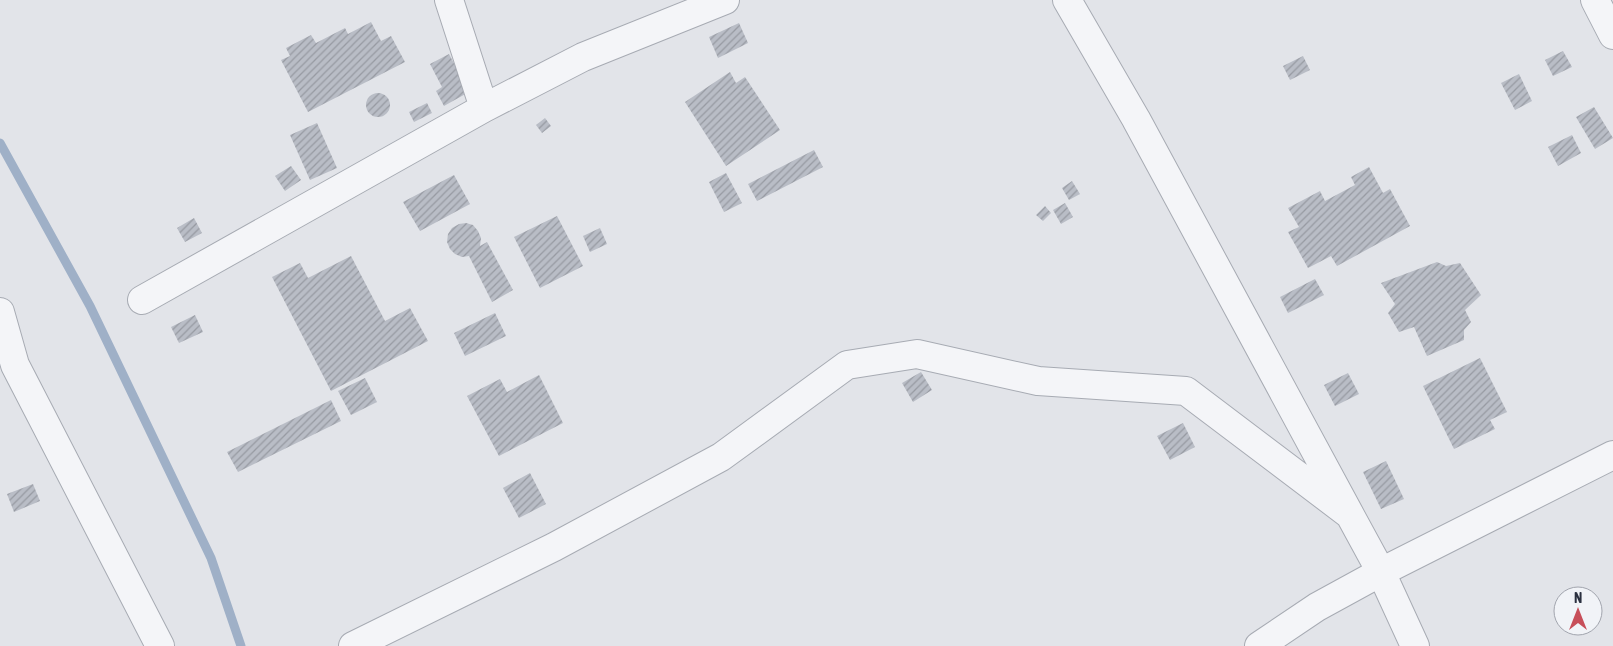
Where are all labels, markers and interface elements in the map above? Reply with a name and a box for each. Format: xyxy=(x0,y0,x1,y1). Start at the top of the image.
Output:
north arrow xyxy=(1553,586,1603,636)
text: N xyxy=(1574,590,1582,606)

